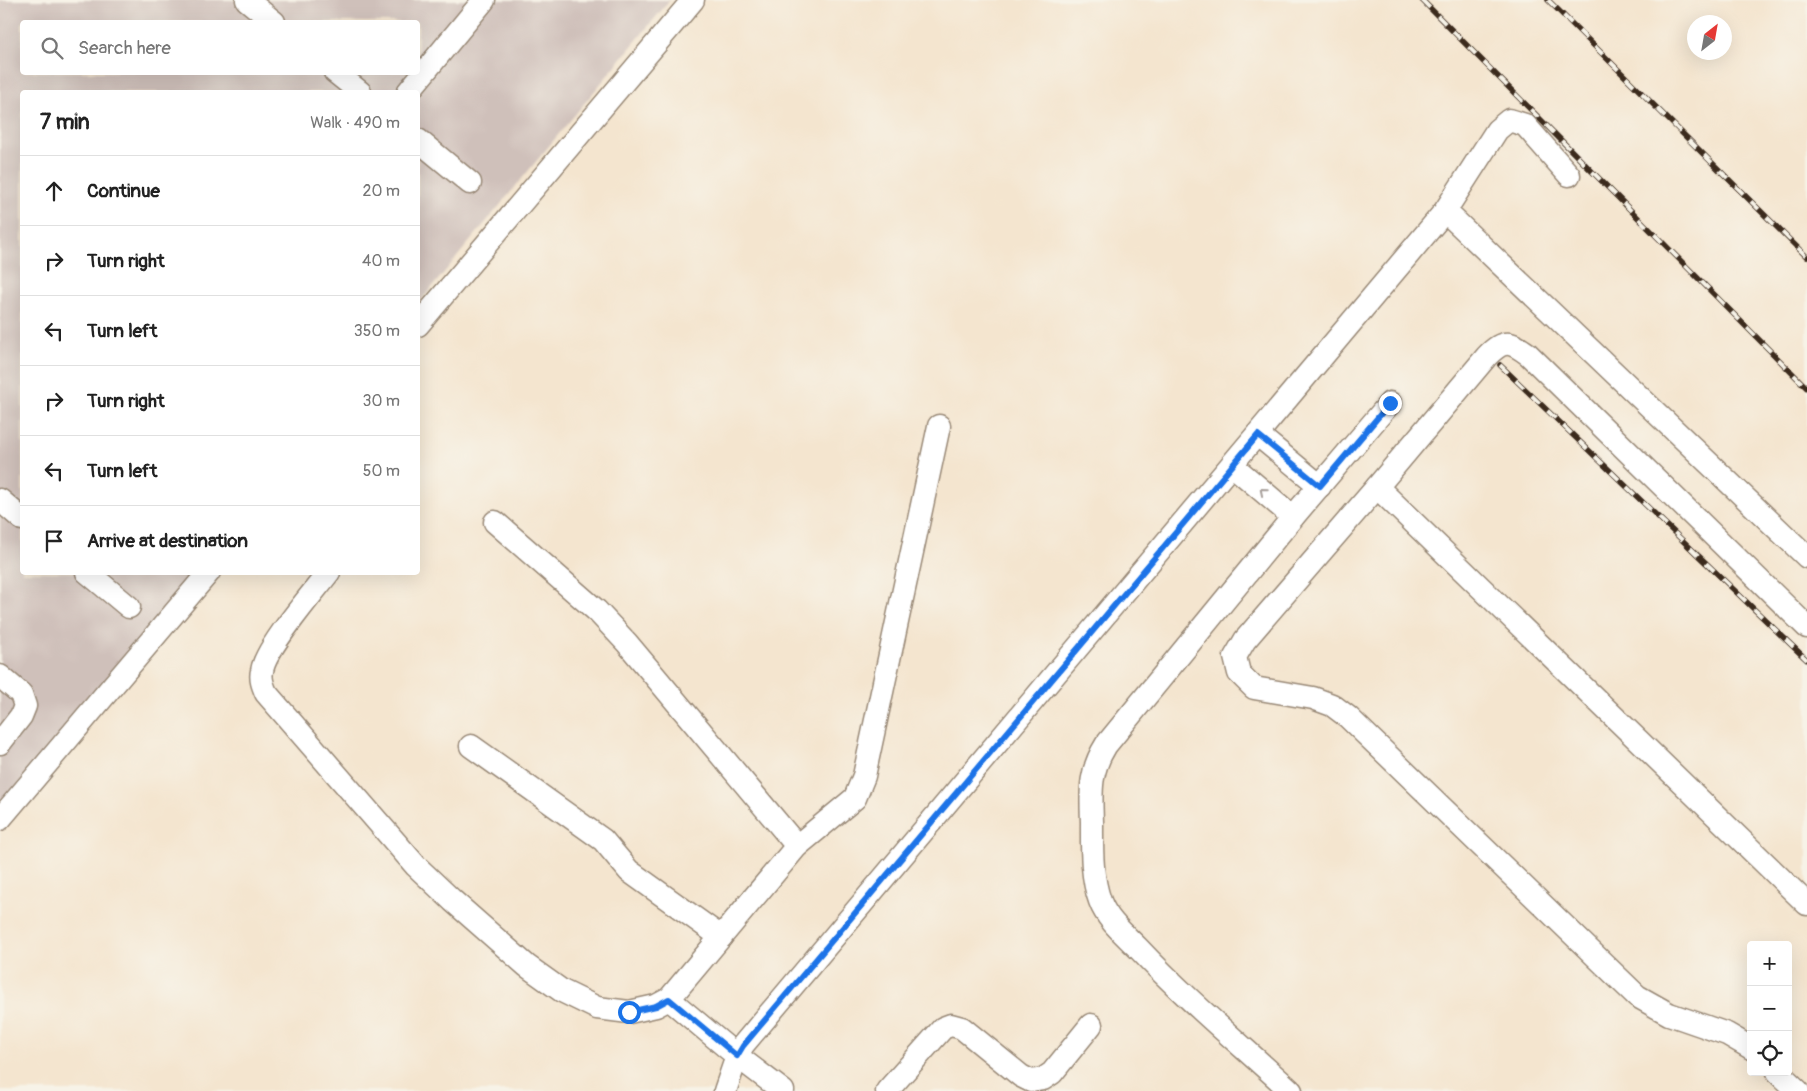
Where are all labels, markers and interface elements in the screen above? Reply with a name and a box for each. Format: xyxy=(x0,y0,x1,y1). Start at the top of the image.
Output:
north arrow xyxy=(1687,15,1732,60)
search box xyxy=(20,20,420,75)
icon: search xyxy=(38,34,66,62)
text: Search here xyxy=(78,36,171,60)
text: 7 min xyxy=(40,109,90,136)
text: Walk · 490 m xyxy=(310,113,400,133)
icon: ahead xyxy=(40,177,68,205)
text: Continue xyxy=(87,179,160,203)
text: 20 m xyxy=(362,181,400,201)
icon: right xyxy=(40,247,68,275)
text: Turn right xyxy=(87,249,165,273)
text: 40 m xyxy=(362,251,400,271)
icon: left xyxy=(40,317,68,345)
text: Turn left xyxy=(87,319,157,343)
text: 350 m xyxy=(354,321,400,341)
icon: right xyxy=(40,387,68,415)
text: Turn right xyxy=(87,389,165,413)
text: 30 m xyxy=(362,391,400,411)
route end xyxy=(1379,392,1402,415)
icon: left xyxy=(40,457,68,485)
text: Turn left xyxy=(87,459,157,483)
text: 50 m xyxy=(363,461,400,481)
one-way arrow xyxy=(1260,489,1269,497)
icon: arrive xyxy=(40,527,68,555)
text: Arrive at destination xyxy=(87,529,248,553)
map controls xyxy=(1747,941,1792,1076)
button: + xyxy=(1747,941,1792,986)
button: − xyxy=(1747,986,1792,1031)
route start xyxy=(618,1001,641,1024)
button: locate xyxy=(1747,1031,1792,1076)

